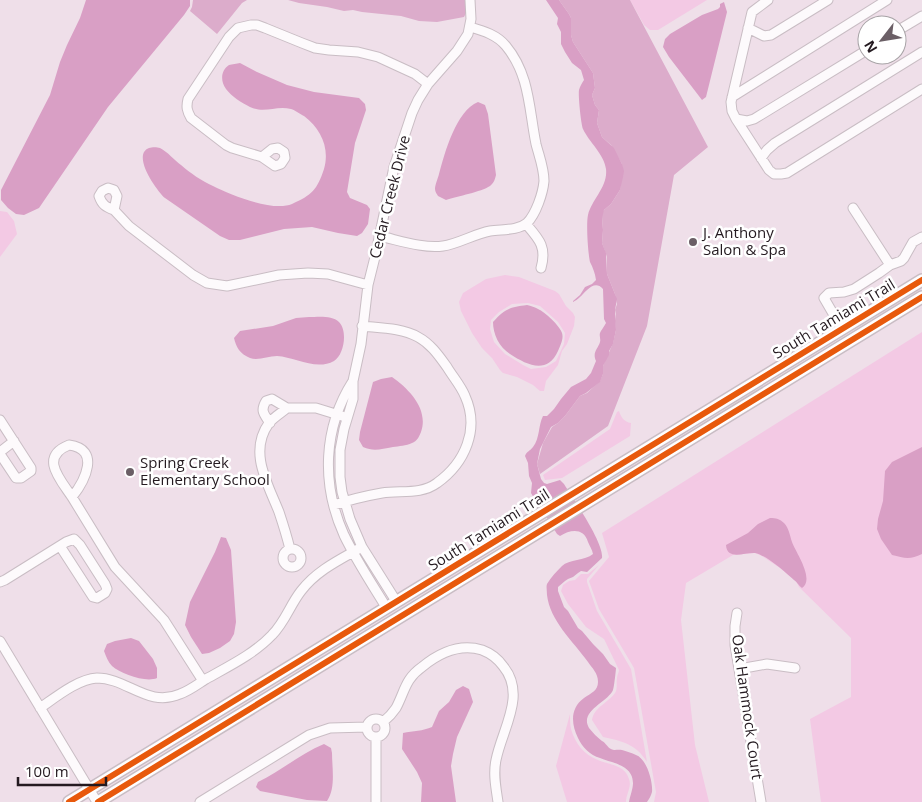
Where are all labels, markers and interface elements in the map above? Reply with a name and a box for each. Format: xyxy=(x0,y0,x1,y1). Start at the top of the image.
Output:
north arrow xyxy=(857,15,907,65)
text: N xyxy=(859,37,882,57)
street label: Cedar Creek Drive xyxy=(364,133,414,260)
place label: J. Anthony Salon & Spa xyxy=(701,222,786,259)
marker: J. Anthony Salon & Spa xyxy=(687,236,699,248)
street label: South Tamiami Trail xyxy=(769,274,898,363)
place label: Spring Creek Elementary School xyxy=(140,452,270,489)
marker: Spring Creek Elementary School xyxy=(124,466,136,478)
street label: South Tamiami Trail xyxy=(424,484,553,575)
street label: Oak Hammock Court xyxy=(728,633,768,781)
scale bar xyxy=(18,754,105,786)
text: 100 m xyxy=(25,761,69,781)

